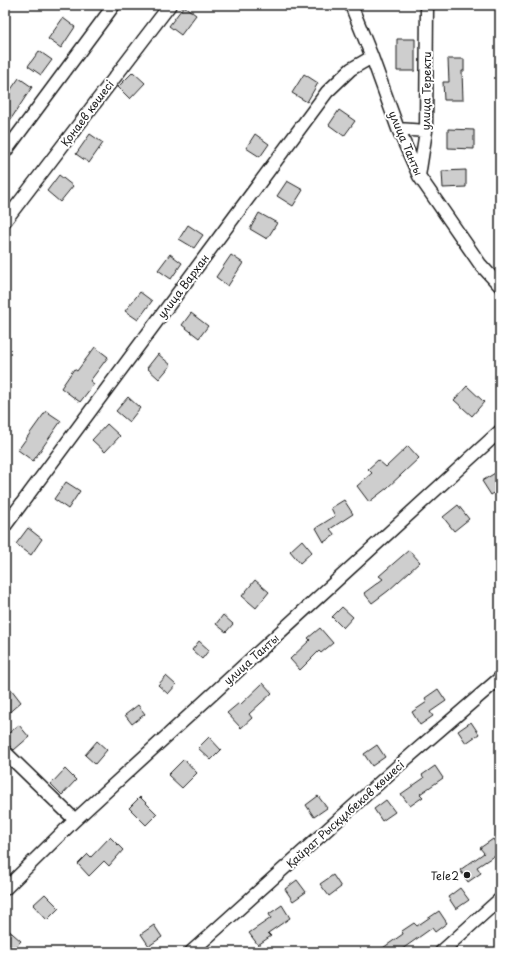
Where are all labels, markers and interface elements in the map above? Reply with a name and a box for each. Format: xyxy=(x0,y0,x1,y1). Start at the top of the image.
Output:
street label: улица Теректи xyxy=(417,51,435,131)
street label: Қонаев көшесі xyxy=(56,76,118,150)
street label: улица Танты xyxy=(385,108,427,178)
street label: улица Вархан xyxy=(153,250,213,322)
street label: улица Танты xyxy=(220,630,282,688)
street label: Қайрат Рысқұлбеков көшесі xyxy=(282,756,408,872)
place label: Tele2 xyxy=(431,867,459,884)
marker: Tele2 xyxy=(462,870,472,880)

